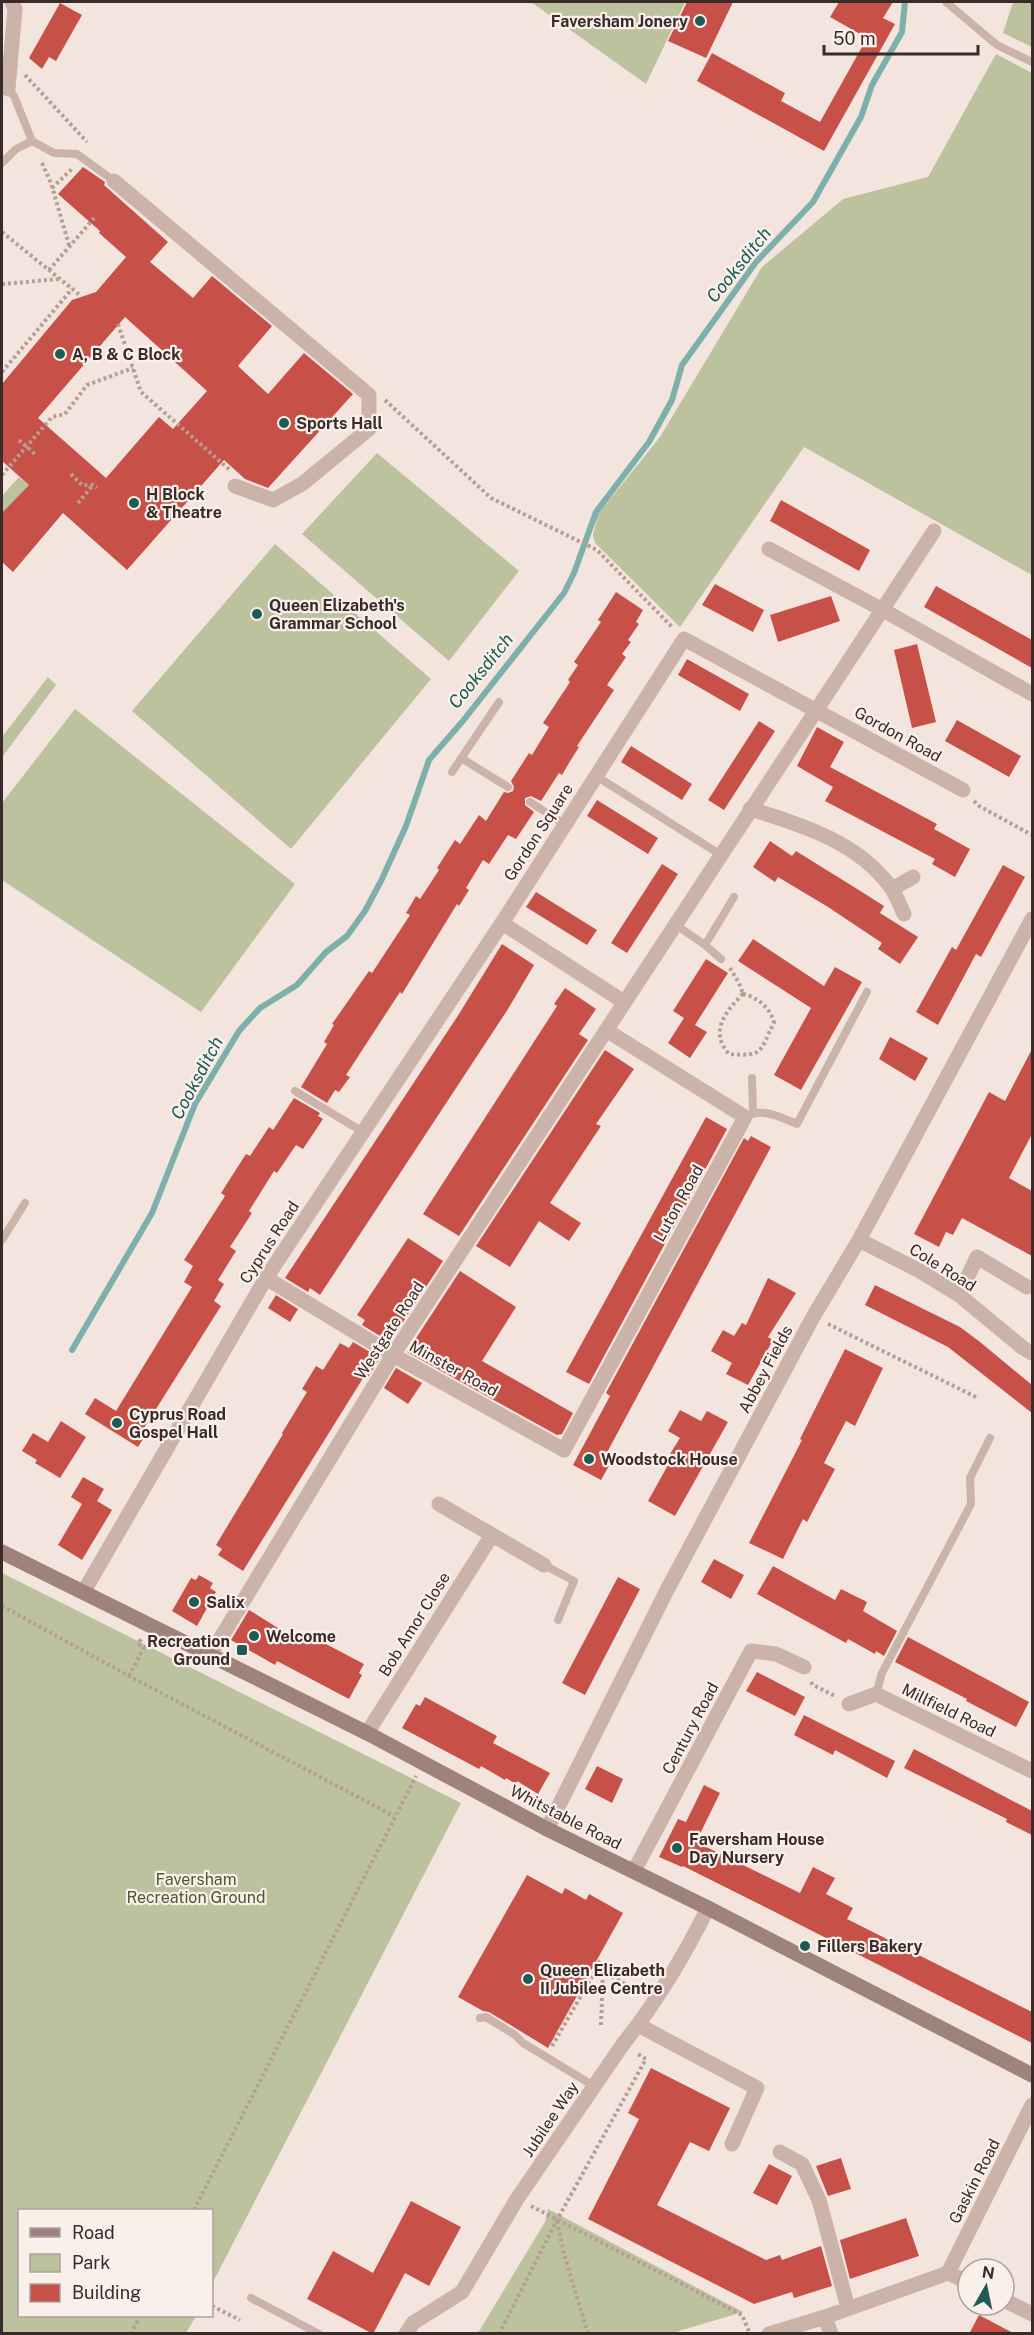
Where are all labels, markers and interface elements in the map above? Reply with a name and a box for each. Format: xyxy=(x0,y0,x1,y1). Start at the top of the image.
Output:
place label: Faversham Jonery xyxy=(551,12,688,31)
marker: Faversham Jonery xyxy=(693,14,707,28)
scale bar xyxy=(824,18,978,56)
text: 50 m xyxy=(833,28,876,49)
water label: Cooksditch xyxy=(702,223,775,307)
place label: A, B & C Block xyxy=(72,345,180,364)
marker: A, B & C Block xyxy=(53,347,67,361)
place label: Sports Hall xyxy=(296,414,383,433)
marker: Sports Hall xyxy=(277,416,291,430)
place label: H Block & Theatre xyxy=(146,485,222,522)
marker: H Block & Theatre xyxy=(127,496,141,510)
place label: Queen Elizabeth's Grammar School xyxy=(269,596,405,633)
marker: Queen Elizabeth's Grammar School xyxy=(250,607,264,621)
water label: Cooksditch xyxy=(444,629,517,713)
street label: Gordon Road xyxy=(851,703,945,766)
street label: Gordon Square xyxy=(500,780,577,884)
water label: Cooksditch xyxy=(166,1033,227,1123)
street label: Luton Road xyxy=(650,1162,707,1245)
street label: Cyprus Road xyxy=(236,1197,303,1287)
street label: Cole Road xyxy=(906,1239,980,1295)
street label: Westgate Road xyxy=(351,1278,428,1383)
street label: Abbey Fields xyxy=(734,1322,796,1416)
street label: Minster Road xyxy=(406,1336,501,1401)
place label: Cyprus Road Gospel Hall xyxy=(129,1405,226,1442)
marker: Cyprus Road Gospel Hall xyxy=(110,1416,124,1430)
place label: Woodstock House xyxy=(601,1450,738,1469)
marker: Woodstock House xyxy=(582,1452,596,1466)
street label: Bob Amor Close xyxy=(375,1569,454,1680)
place label: Salix xyxy=(206,1593,245,1612)
marker: Salix xyxy=(187,1595,201,1609)
place label: Welcome xyxy=(266,1627,336,1646)
marker: Welcome xyxy=(247,1629,261,1643)
place label: Recreation Ground xyxy=(147,1632,230,1669)
marker: Recreation Ground xyxy=(235,1643,249,1657)
street label: Century Road xyxy=(658,1679,723,1777)
street label: Millfield Road xyxy=(899,1680,999,1741)
street label: Whitstable Road xyxy=(507,1781,625,1854)
place label: Faversham House Day Nursery xyxy=(689,1830,825,1867)
marker: Faversham House Day Nursery xyxy=(670,1841,684,1855)
park label: Faversham Recreation Ground xyxy=(126,1870,266,1907)
place label: Fillers Bakery xyxy=(817,1937,923,1956)
marker: Fillers Bakery xyxy=(798,1939,812,1953)
place label: Queen Elizabeth II Jubilee Centre xyxy=(540,1961,665,1998)
marker: Queen Elizabeth II Jubilee Centre xyxy=(521,1972,535,1986)
street label: Jubilee Way xyxy=(518,2078,583,2161)
street label: Gaskin Road xyxy=(945,2136,1004,2227)
legend xyxy=(18,2209,213,2317)
text: Road xyxy=(72,2222,115,2243)
text: Park xyxy=(72,2252,110,2273)
north arrow xyxy=(956,2257,1016,2317)
text: N xyxy=(981,2262,996,2283)
text: Building xyxy=(72,2282,141,2303)

